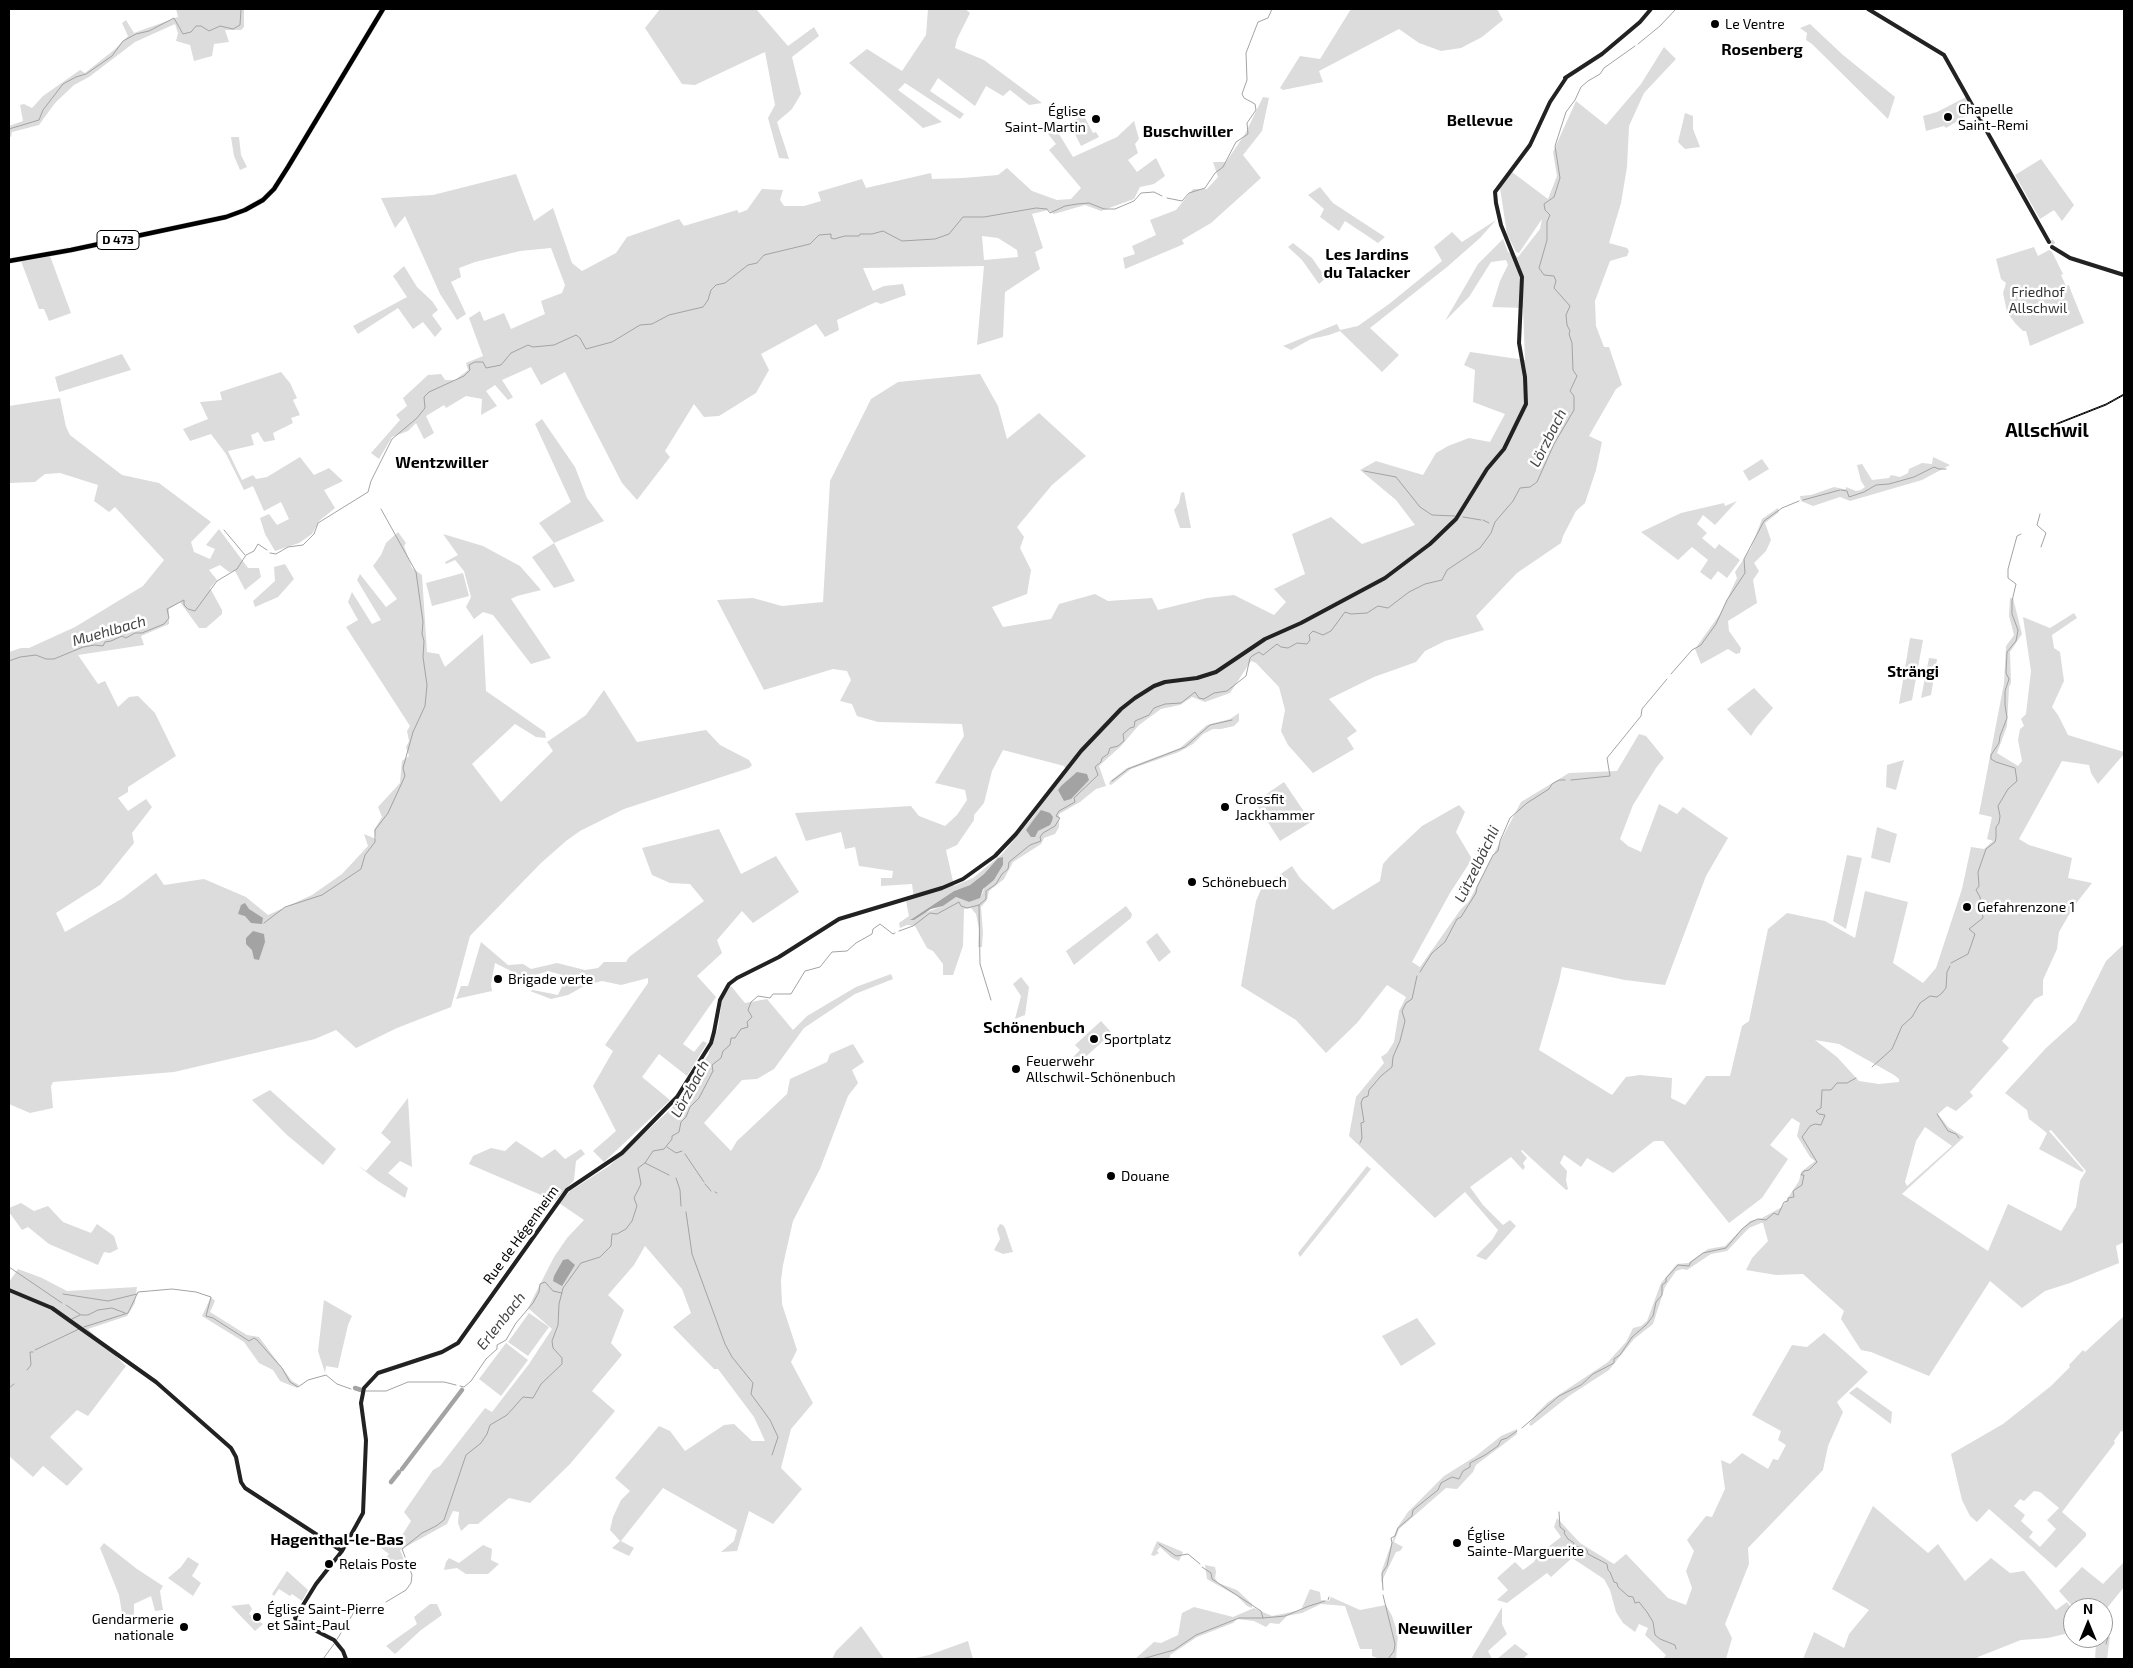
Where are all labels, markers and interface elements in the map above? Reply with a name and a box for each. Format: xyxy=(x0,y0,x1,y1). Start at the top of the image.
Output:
place label: Le Ventre xyxy=(1725,16,1785,32)
marker: Le Ventre xyxy=(1709,18,1721,30)
district label: Rosenberg xyxy=(1721,40,1803,60)
place label: Chapelle Saint-Remi xyxy=(1958,101,2029,134)
place label: Église Saint-Martin xyxy=(1005,103,1086,136)
district label: Bellevue xyxy=(1447,111,1513,131)
marker: Chapelle Saint-Remi xyxy=(1942,111,1954,123)
marker: Église Saint-Martin xyxy=(1090,113,1102,125)
district label: Buschwiller xyxy=(1143,122,1233,142)
road number: D 473 xyxy=(97,230,139,250)
district label: Les Jardins du Talacker xyxy=(1324,245,1410,283)
park label: Friedhof Allschwil xyxy=(2009,284,2067,316)
water label: Lörzbach xyxy=(1526,406,1570,470)
district label: Allschwil xyxy=(2005,420,2089,442)
district label: Wentzwiller xyxy=(395,453,489,473)
water label: Muehlbach xyxy=(70,612,148,650)
district label: Strängi xyxy=(1887,663,1939,681)
place label: Crossfit Jackhammer xyxy=(1235,791,1315,824)
marker: Crossfit Jackhammer xyxy=(1219,801,1231,813)
water label: Lützelbächli xyxy=(1451,823,1503,905)
place label: Schönebuech xyxy=(1202,874,1287,890)
marker: Schönebuech xyxy=(1186,876,1198,888)
place label: Gefahrenzone 1 xyxy=(1977,899,2075,915)
marker: Gefahrenzone 1 xyxy=(1961,901,1973,913)
place label: Brigade verte xyxy=(508,971,593,987)
marker: Brigade verte xyxy=(492,973,504,985)
district label: Schönenbuch xyxy=(983,1018,1085,1038)
place label: Sportplatz xyxy=(1104,1031,1171,1047)
marker: Sportplatz xyxy=(1088,1033,1100,1045)
place label: Feuerwehr Allschwil-Schönenbuch xyxy=(1026,1053,1176,1086)
water label: Lörzbach xyxy=(667,1057,713,1121)
marker: Feuerwehr Allschwil-Schönenbuch xyxy=(1010,1063,1022,1075)
place label: Douane xyxy=(1121,1168,1170,1184)
marker: Douane xyxy=(1105,1170,1117,1182)
street label: Rue de Hégenheim xyxy=(480,1182,562,1288)
water label: Erlenbach xyxy=(473,1288,529,1354)
place label: Église Sainte-Marguerite xyxy=(1467,1527,1584,1560)
district label: Hagenthal-le-Bas xyxy=(270,1530,404,1550)
marker: Église Sainte-Marguerite xyxy=(1451,1537,1463,1549)
place label: Relais Poste xyxy=(339,1556,417,1572)
marker: Relais Poste xyxy=(323,1558,335,1570)
north arrow xyxy=(2063,1598,2113,1648)
text: N xyxy=(2083,1600,2093,1617)
place label: Église Saint-Pierre et Saint-Paul xyxy=(267,1601,385,1634)
place label: Gendarmerie nationale xyxy=(92,1611,174,1644)
marker: Église Saint-Pierre et Saint-Paul xyxy=(251,1611,263,1623)
district label: Neuwiller xyxy=(1398,1619,1472,1639)
marker: Gendarmerie nationale xyxy=(178,1621,190,1633)

